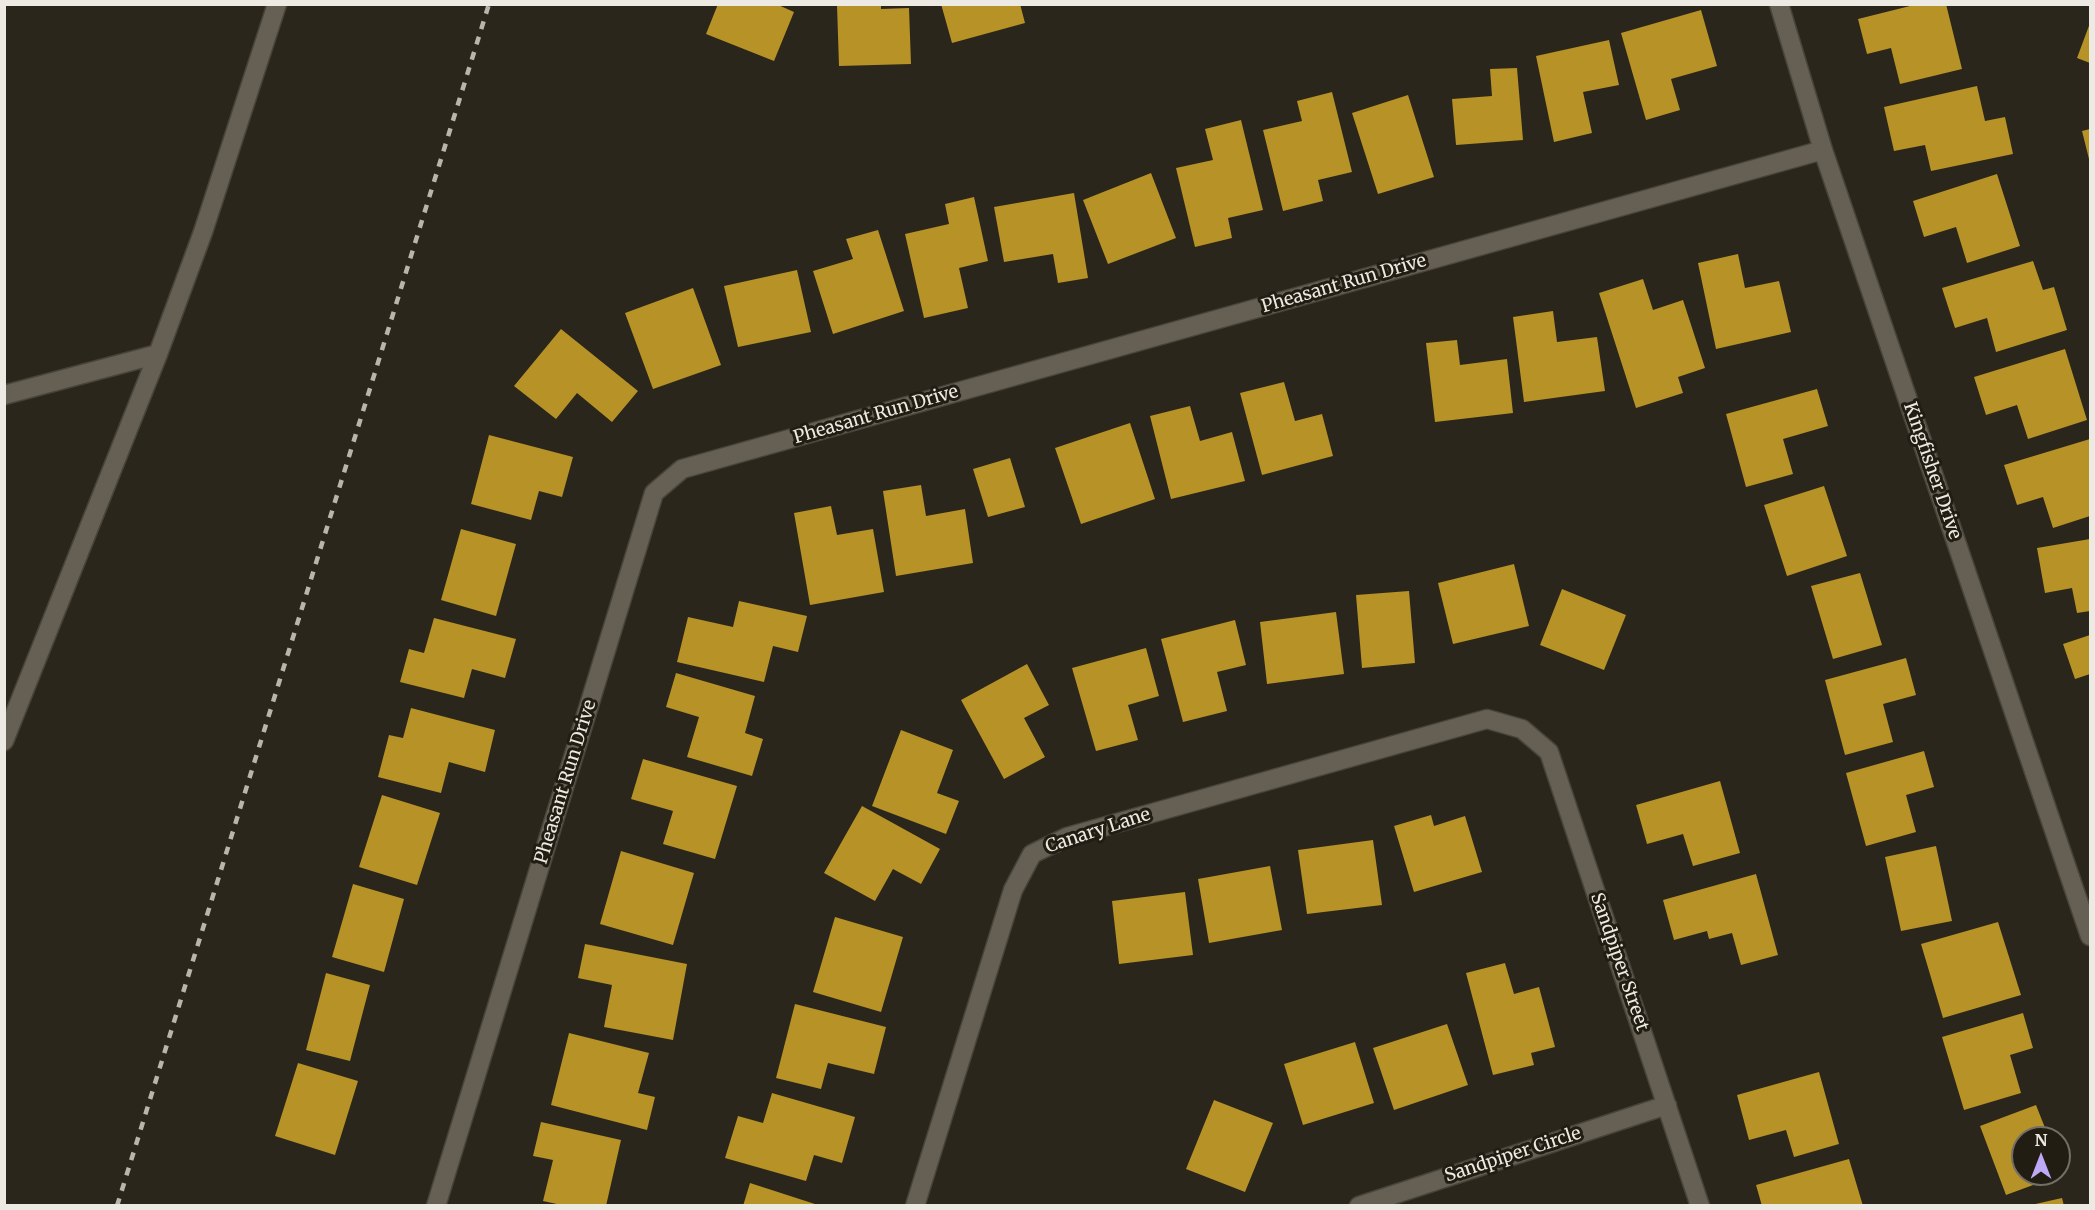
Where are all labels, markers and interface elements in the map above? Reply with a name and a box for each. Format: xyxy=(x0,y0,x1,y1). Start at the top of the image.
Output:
street label: Pheasant Run Drive xyxy=(1259,250,1429,318)
street label: Pheasant Run Drive xyxy=(791,381,961,449)
street label: Kingfisher Drive xyxy=(1898,400,1966,542)
street label: Pheasant Run Drive xyxy=(531,697,601,867)
street label: Canary Lane xyxy=(1043,804,1153,858)
street label: Sandpiper Street xyxy=(1585,890,1653,1034)
street label: Sandpiper Circle xyxy=(1442,1123,1584,1187)
north arrow xyxy=(2011,1126,2071,1186)
text: N xyxy=(2035,1130,2047,1150)

